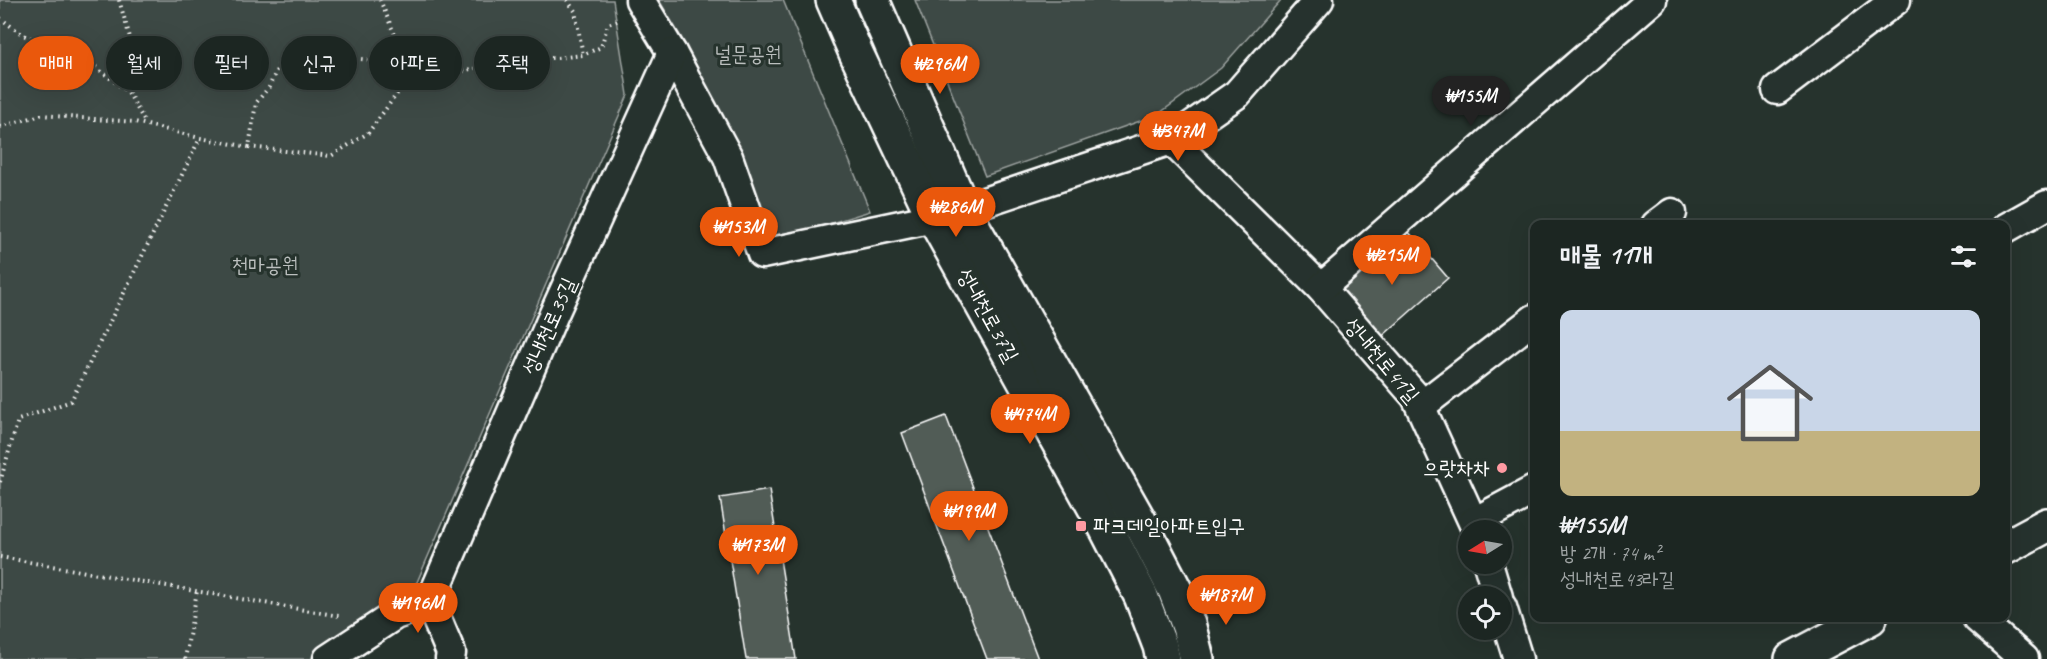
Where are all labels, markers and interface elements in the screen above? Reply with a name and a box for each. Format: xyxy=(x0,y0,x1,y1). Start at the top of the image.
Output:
chip: 매매 xyxy=(18,36,94,90)
chip: 월세 xyxy=(106,36,182,90)
chip: 필터 xyxy=(194,36,269,90)
chip: 신규 xyxy=(281,36,357,90)
chip: 아파트 xyxy=(369,36,462,90)
chip: 주택 xyxy=(474,36,550,90)
park label: 널문공원 xyxy=(714,41,782,67)
pin: ₩296M xyxy=(898,44,982,95)
text: ₩296M xyxy=(915,51,965,76)
pin: ₩155M xyxy=(1429,76,1513,127)
text: ₩155M xyxy=(1446,83,1496,108)
pin: ₩347M xyxy=(1136,111,1220,162)
text: ₩347M xyxy=(1153,118,1203,143)
pin: ₩286M xyxy=(914,187,998,238)
text: ₩286M xyxy=(931,194,982,219)
pin: ₩153M xyxy=(697,207,781,258)
text: ₩153M xyxy=(714,214,764,239)
pin: ₩215M xyxy=(1350,235,1434,286)
text: 매물 11개 xyxy=(1560,239,1652,272)
icon: filters xyxy=(1947,240,1980,273)
text: ₩215M xyxy=(1367,242,1417,267)
park label: 천마공원 xyxy=(231,252,299,278)
street label: 성내천로37길 xyxy=(952,263,1024,367)
street label: 성내천로35길 xyxy=(516,273,582,379)
street label: 성내천로41길 xyxy=(1339,312,1425,408)
icon: home xyxy=(1716,349,1824,457)
pin: ₩474M xyxy=(988,394,1072,445)
text: ₩474M xyxy=(1005,401,1055,426)
place label: 으랏차차 xyxy=(1422,455,1490,481)
marker: 으랏차차 xyxy=(1495,461,1509,475)
pin: ₩199M xyxy=(927,491,1011,542)
text: ₩199M xyxy=(944,498,994,523)
text: ₩155M xyxy=(1560,508,1625,541)
place label: 파크데일아파트입구 xyxy=(1093,513,1245,539)
marker: 파크데일아파트입구 xyxy=(1074,519,1088,533)
north arrow xyxy=(1458,520,1512,574)
map controls xyxy=(1458,520,1512,640)
pin: ₩173M xyxy=(716,525,800,576)
text: ₩173M xyxy=(733,532,783,557)
text: 방 2개 · 74 m² xyxy=(1560,541,1660,566)
text: 성내천로43라길 xyxy=(1560,567,1675,592)
pin: ₩187M xyxy=(1184,575,1268,626)
text: ₩187M xyxy=(1201,582,1251,607)
pin: ₩196M xyxy=(376,583,460,634)
button: locate xyxy=(1458,586,1512,640)
text: ₩196M xyxy=(393,590,443,615)

